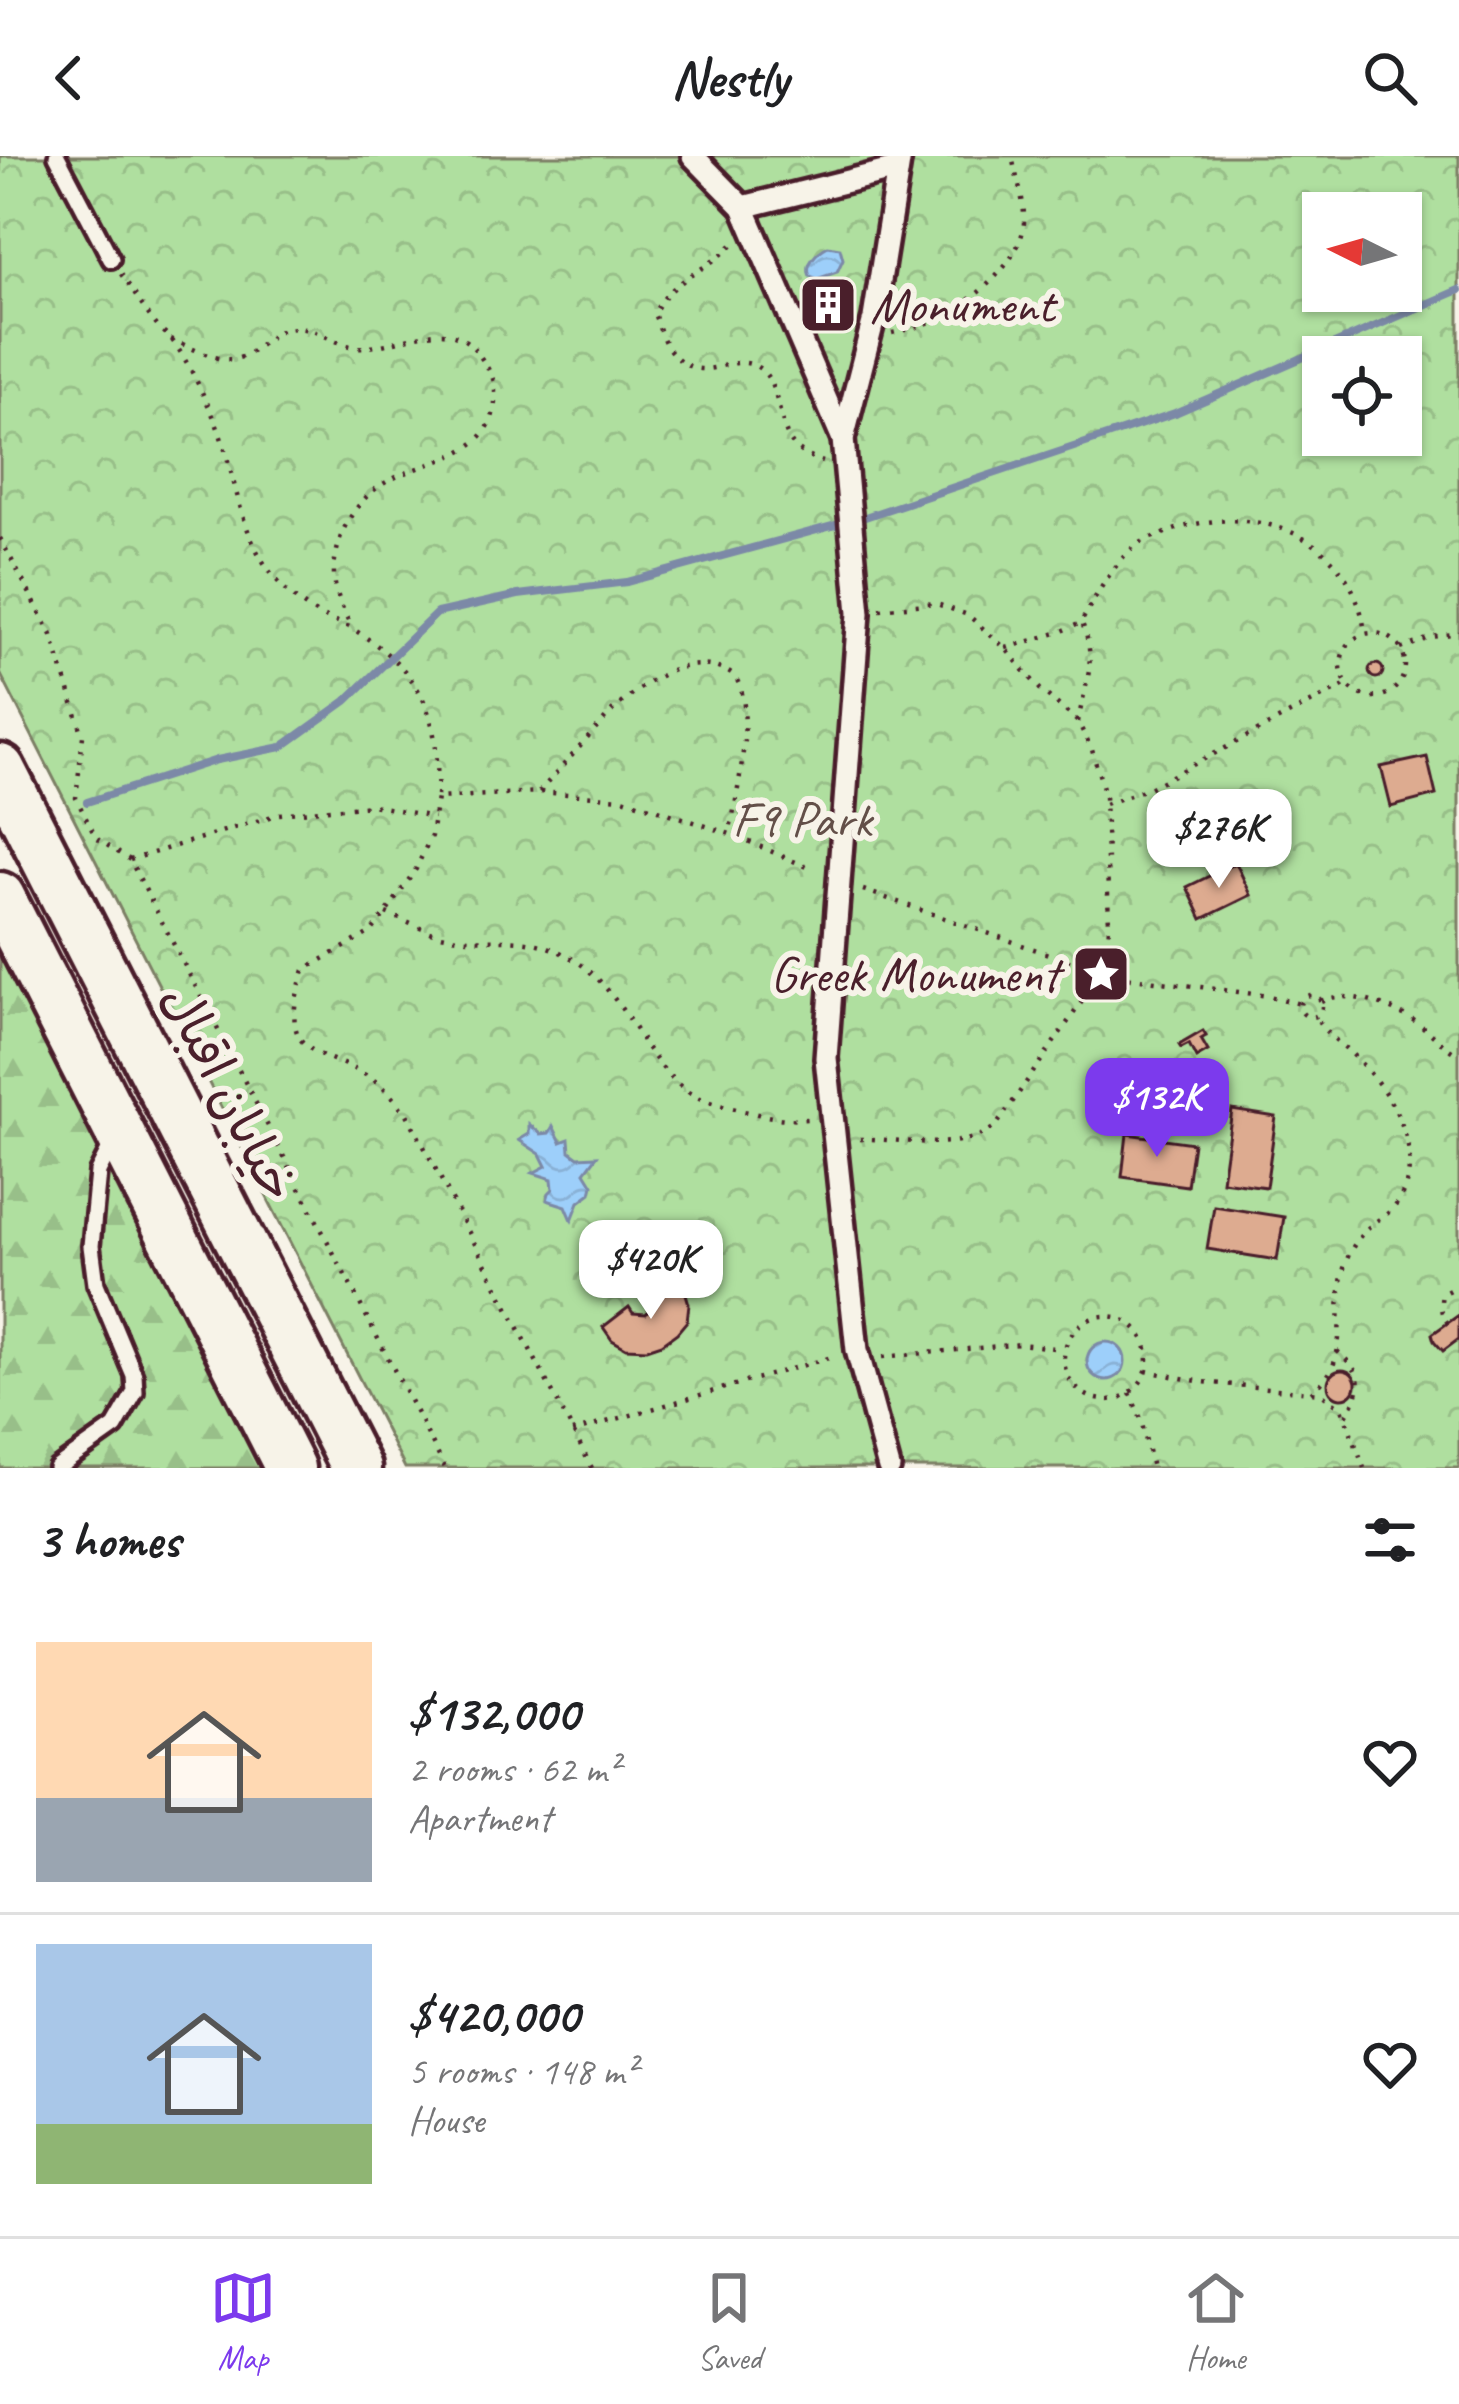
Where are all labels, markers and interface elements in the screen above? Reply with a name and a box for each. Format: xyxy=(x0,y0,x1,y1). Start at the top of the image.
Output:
text: Nestly xyxy=(671,44,788,112)
icon: back xyxy=(36,45,102,111)
icon: search xyxy=(1357,45,1423,111)
north arrow xyxy=(1302,192,1422,312)
map controls xyxy=(1302,192,1422,456)
place label: Monument xyxy=(870,273,1059,337)
building icon: Monument xyxy=(797,274,859,336)
button: locate xyxy=(1302,336,1422,456)
park label: F9 Park xyxy=(732,787,875,851)
pin: $276K xyxy=(1135,789,1303,891)
text: $276K xyxy=(1174,803,1264,852)
place label: Greek Monument xyxy=(770,942,1065,1006)
place icon: Greek Monument xyxy=(1070,943,1132,1005)
street label: خیابان اقبال xyxy=(147,973,311,1213)
pin: $132K xyxy=(1073,1058,1241,1160)
text: $132K xyxy=(1112,1072,1202,1121)
pin: $420K xyxy=(567,1220,735,1322)
text: $420K xyxy=(606,1234,696,1283)
icon: filters xyxy=(1357,1507,1423,1573)
text: 3 homes xyxy=(36,1508,180,1572)
text: $132,000 xyxy=(408,1681,579,1745)
icon: home xyxy=(132,1690,276,1834)
icon: heart xyxy=(1357,1729,1423,1795)
text: 2 rooms · 62 m² xyxy=(408,1745,619,1794)
text: Apartment xyxy=(408,1794,551,1843)
text: $420,000 xyxy=(408,1983,579,2047)
icon: home xyxy=(132,1992,276,2136)
icon: heart xyxy=(1357,2031,1423,2097)
text: 5 rooms · 148 m² xyxy=(408,2047,636,2096)
text: House xyxy=(408,2096,484,2145)
tab: Map xyxy=(210,2265,276,2379)
tab: Saved xyxy=(696,2265,762,2379)
tab: Home xyxy=(1183,2265,1249,2379)

